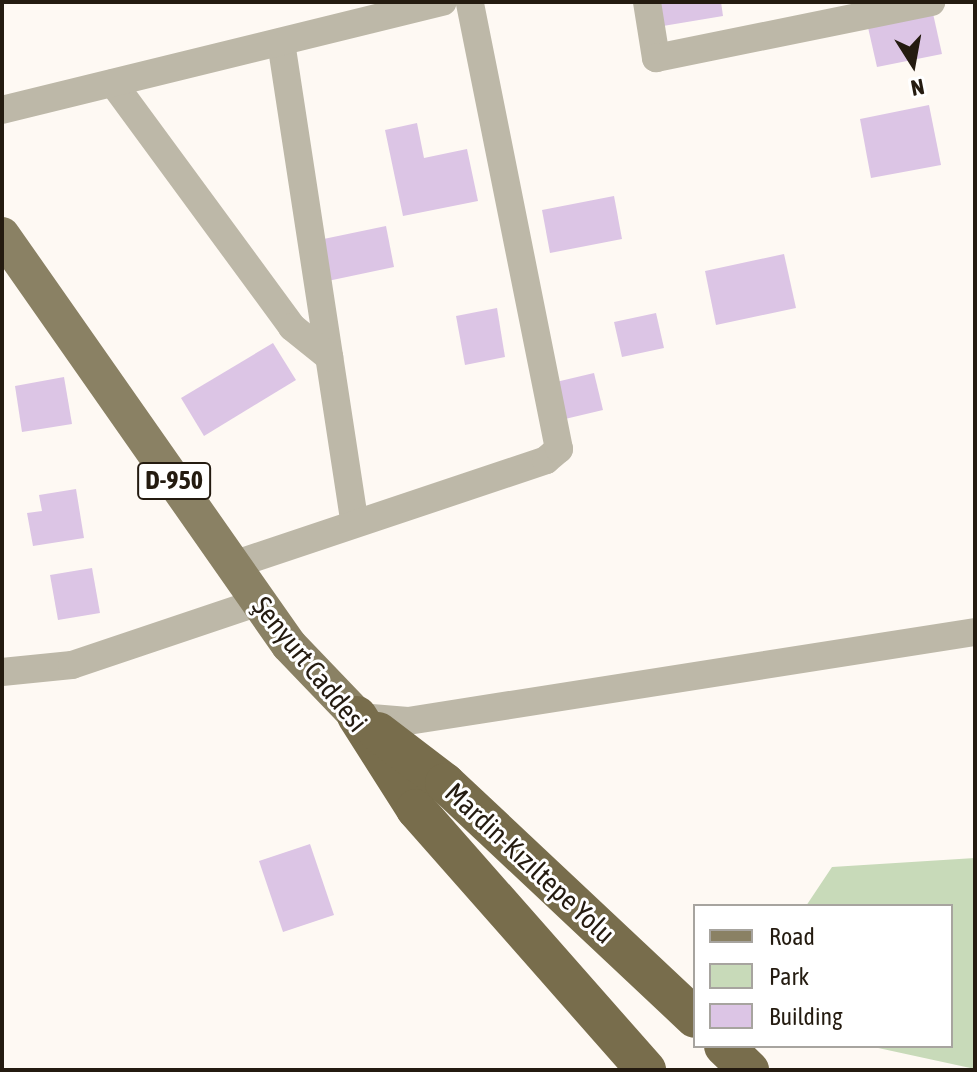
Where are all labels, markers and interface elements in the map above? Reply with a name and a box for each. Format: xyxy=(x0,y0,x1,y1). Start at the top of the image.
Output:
north arrow xyxy=(873,24,953,104)
text: N xyxy=(909,74,926,102)
road number: D-950 xyxy=(136,459,212,503)
street label: Şenyurt Caddesi xyxy=(245,590,375,738)
street label: Mardin-Kızıltepe Yolu xyxy=(438,776,622,950)
legend xyxy=(693,904,953,1048)
text: Road xyxy=(769,923,815,950)
text: Park xyxy=(769,963,809,990)
text: Building xyxy=(769,1003,842,1030)

